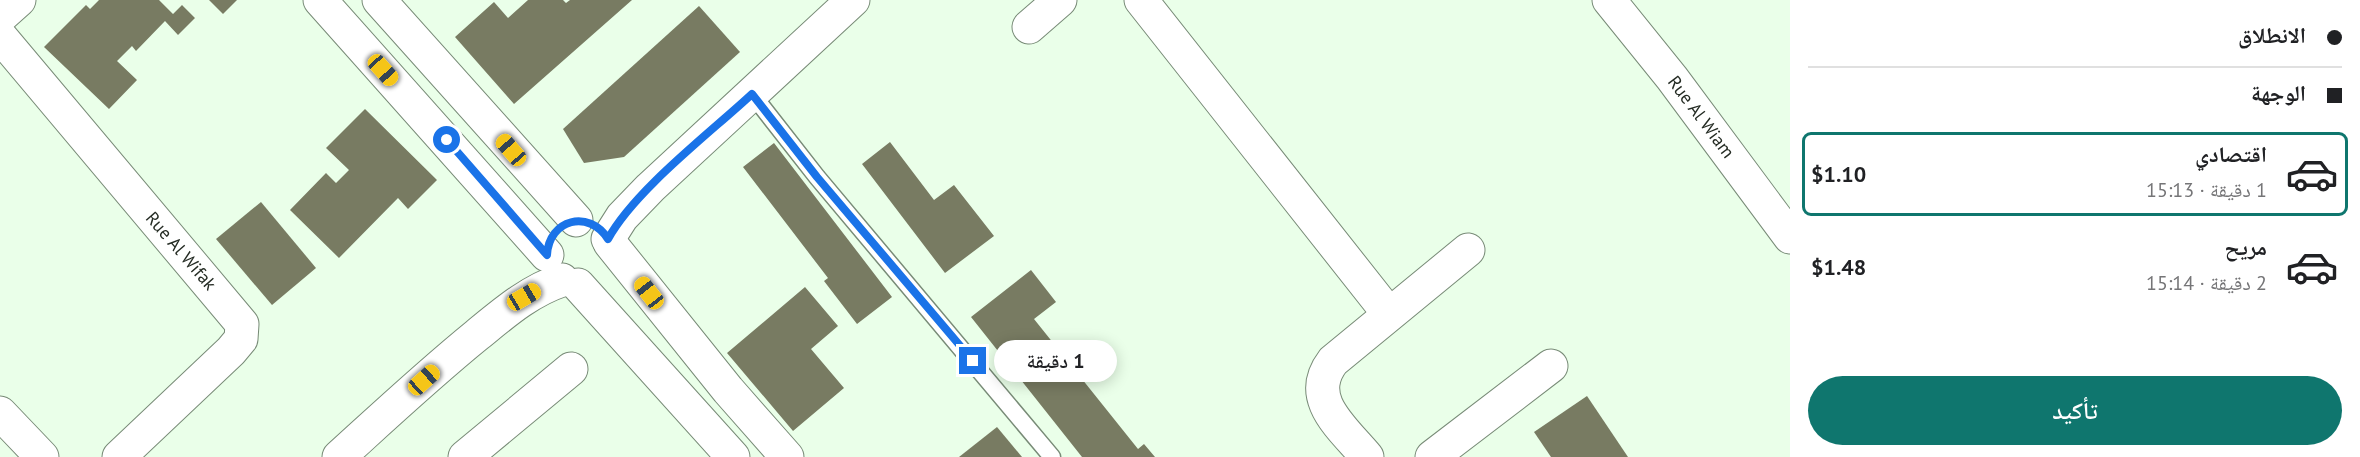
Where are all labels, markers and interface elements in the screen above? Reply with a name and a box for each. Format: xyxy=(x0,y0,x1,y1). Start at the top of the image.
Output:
text: الانطلاق xyxy=(2238,21,2306,49)
car xyxy=(364,51,402,89)
street label: Rue Al Wiam xyxy=(1663,71,1740,162)
text: الوجهة xyxy=(2251,79,2306,107)
route start xyxy=(433,126,460,153)
car xyxy=(492,131,530,169)
text: اقتصادي xyxy=(2195,140,2267,168)
icon: car xyxy=(2285,147,2339,201)
text: $1.10 xyxy=(1811,160,1866,188)
text: 1 دقيقة · 15:13 xyxy=(2146,177,2267,203)
street label: Rue Al Wifak xyxy=(141,207,222,295)
text: مريح xyxy=(2224,233,2267,261)
icon: car xyxy=(2285,240,2339,294)
text: $1.48 xyxy=(1811,253,1866,281)
text: 2 دقيقة · 15:14 xyxy=(2146,270,2267,296)
car xyxy=(631,273,667,313)
car xyxy=(504,280,544,314)
callout: 1 دقيقة xyxy=(994,340,1117,382)
route end xyxy=(959,347,986,374)
text: 1 دقيقة xyxy=(1027,348,1084,374)
car xyxy=(405,361,443,399)
button: تأكيد xyxy=(1808,376,2342,445)

